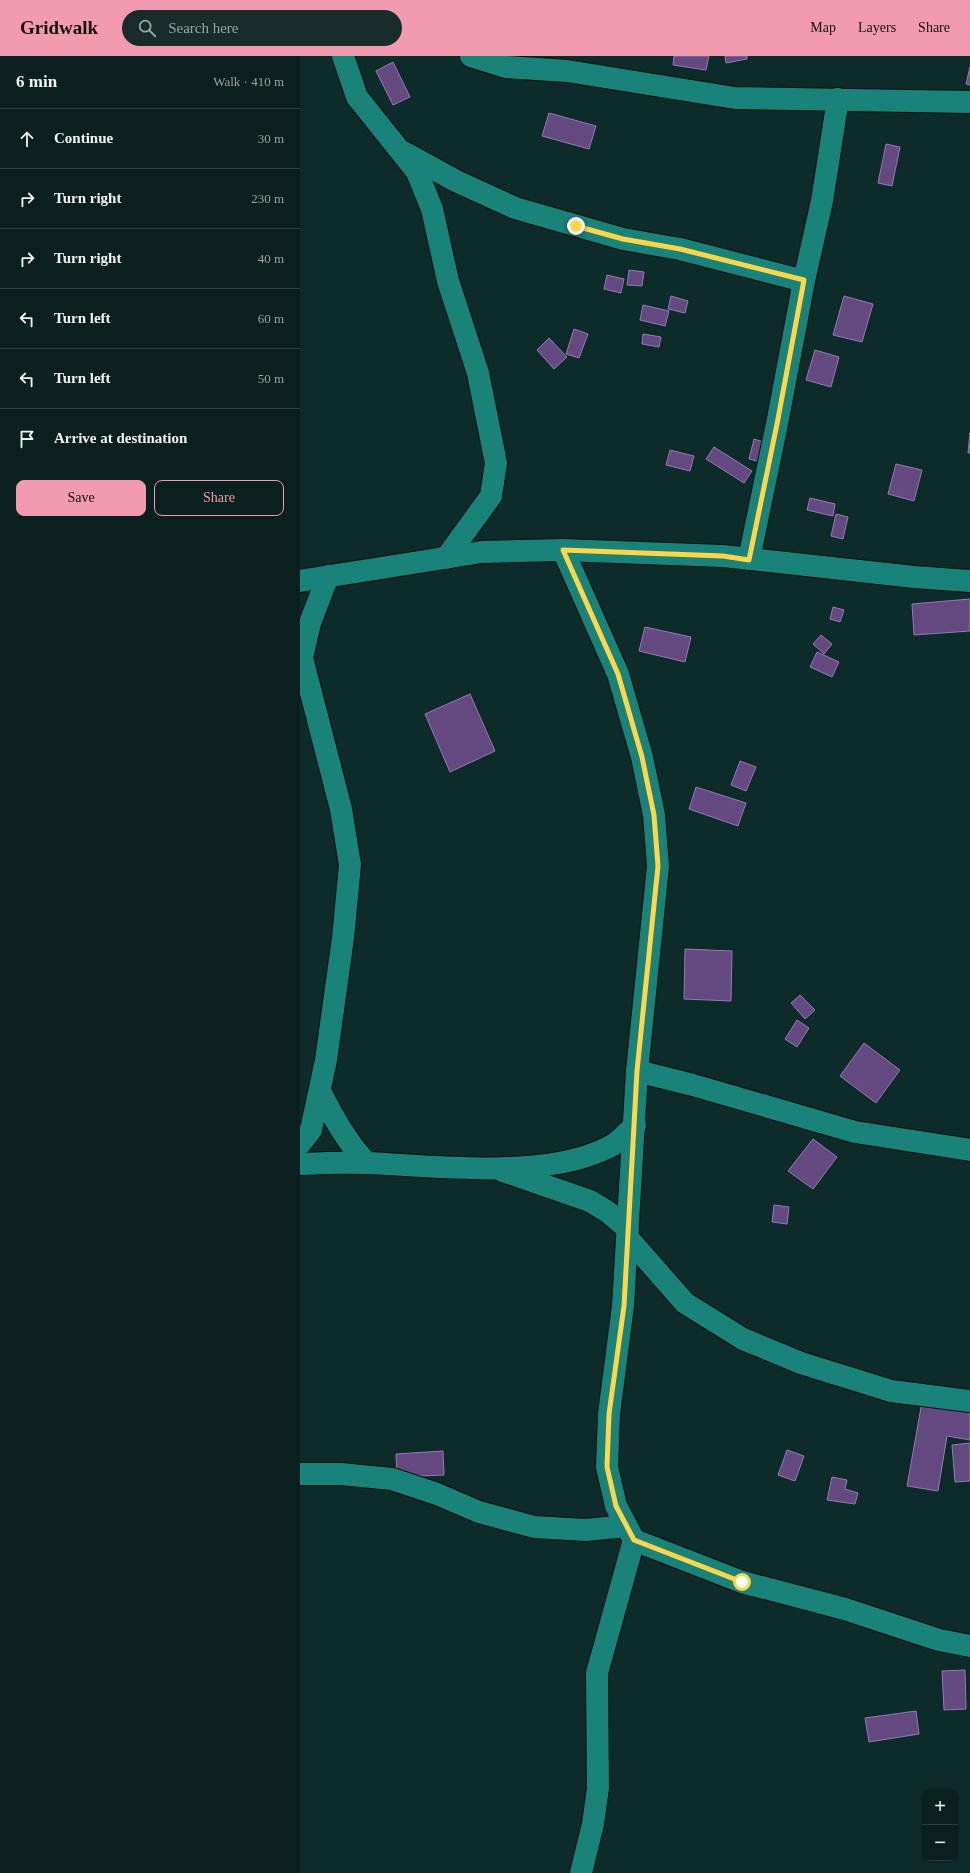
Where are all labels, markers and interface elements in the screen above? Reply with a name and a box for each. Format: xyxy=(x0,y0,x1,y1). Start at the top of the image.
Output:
search box xyxy=(122,10,402,46)
text: Gridwalk xyxy=(20,17,98,38)
icon: search xyxy=(136,17,158,39)
text: Search here xyxy=(168,20,239,36)
text: Map xyxy=(810,20,836,35)
text: Layers xyxy=(858,20,896,35)
text: Share xyxy=(918,20,950,35)
text: 6 min xyxy=(16,72,57,91)
text: Walk · 410 m xyxy=(213,74,284,89)
icon: ahead xyxy=(16,128,38,150)
text: Continue xyxy=(54,130,113,146)
text: 30 m xyxy=(258,131,284,146)
icon: right xyxy=(16,188,38,210)
text: Turn right xyxy=(54,190,121,206)
text: 230 m xyxy=(251,191,284,206)
route end xyxy=(567,217,585,235)
icon: right xyxy=(16,248,38,270)
text: Turn right xyxy=(54,250,121,266)
text: 40 m xyxy=(258,251,284,266)
icon: left xyxy=(16,308,38,330)
text: Turn left xyxy=(54,310,111,326)
text: 60 m xyxy=(258,311,284,326)
icon: left xyxy=(16,368,38,390)
text: Turn left xyxy=(54,370,111,386)
text: 50 m xyxy=(258,371,284,386)
icon: arrive xyxy=(16,428,38,450)
text: Arrive at destination xyxy=(54,430,187,446)
button: Save xyxy=(16,480,146,516)
button: Share xyxy=(154,480,284,516)
route start xyxy=(733,1573,751,1591)
map controls xyxy=(922,1789,958,1861)
button: + xyxy=(922,1789,958,1825)
button: − xyxy=(922,1825,958,1861)

